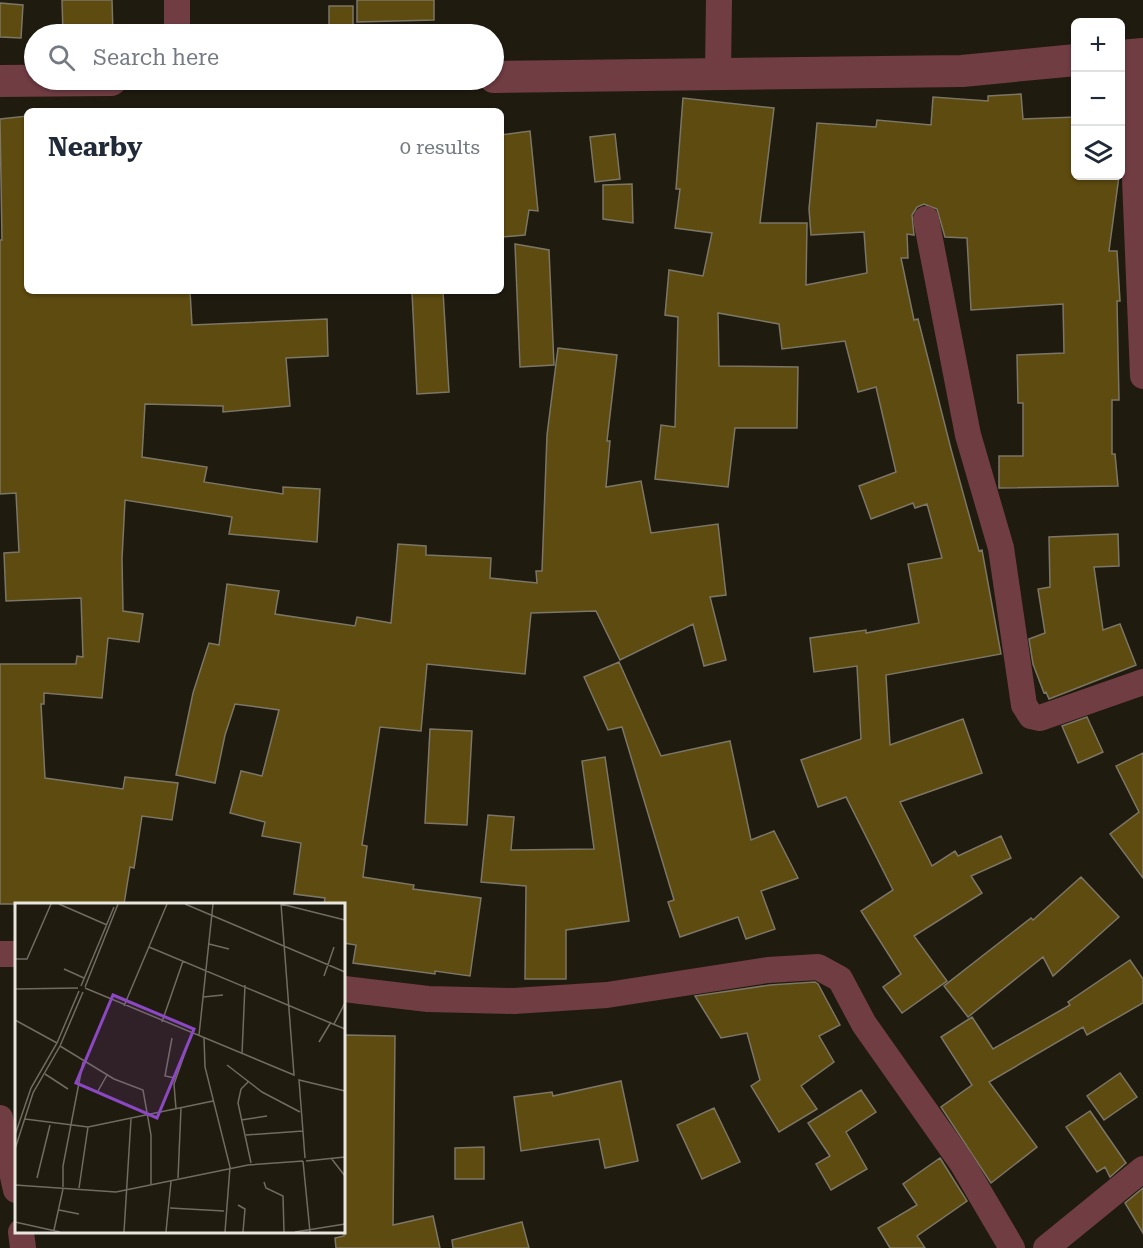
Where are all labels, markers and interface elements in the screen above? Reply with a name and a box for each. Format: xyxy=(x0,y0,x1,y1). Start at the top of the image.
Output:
map controls xyxy=(1071,18,1125,180)
button: + xyxy=(1071,18,1125,72)
search box xyxy=(24,24,504,90)
icon: search xyxy=(45,41,78,74)
text: Search here xyxy=(93,45,219,70)
button: − xyxy=(1071,72,1125,126)
button: layers xyxy=(1071,126,1125,180)
text: Nearby xyxy=(48,132,142,162)
text: 0 results xyxy=(400,135,480,159)
inset map xyxy=(15,903,345,1233)

